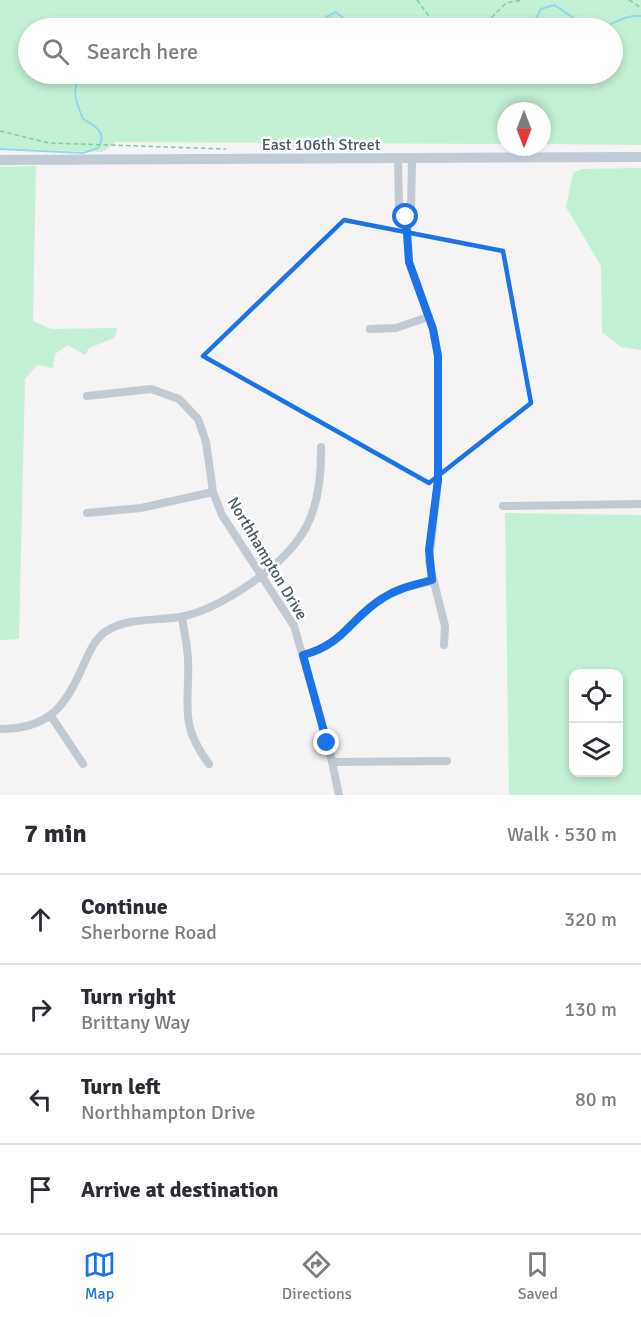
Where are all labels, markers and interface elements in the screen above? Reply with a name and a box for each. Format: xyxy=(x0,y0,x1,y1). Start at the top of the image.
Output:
search box xyxy=(18,18,623,84)
icon: search xyxy=(39,35,72,68)
text: Search here xyxy=(87,38,198,65)
north arrow xyxy=(497,102,551,156)
street label: East 106th Street xyxy=(262,135,381,155)
route start xyxy=(392,203,418,229)
street label: Northhampton Drive xyxy=(223,494,312,623)
map controls xyxy=(569,669,623,777)
button: locate xyxy=(569,669,623,723)
button: layers xyxy=(569,723,623,777)
route end xyxy=(313,729,339,755)
text: 7 min xyxy=(24,818,87,850)
text: Walk · 530 m xyxy=(507,822,617,847)
text: Continue xyxy=(81,893,168,920)
icon: ahead xyxy=(24,903,57,936)
text: 320 m xyxy=(564,907,617,932)
text: Sherborne Road xyxy=(81,920,217,945)
text: Turn right xyxy=(81,983,176,1010)
icon: right xyxy=(24,993,57,1026)
text: 130 m xyxy=(564,997,617,1022)
text: Brittany Way xyxy=(81,1010,190,1035)
text: Turn left xyxy=(81,1073,161,1100)
icon: left xyxy=(24,1083,57,1116)
text: 80 m xyxy=(575,1087,617,1112)
text: Northhampton Drive xyxy=(81,1100,255,1125)
icon: arrive xyxy=(24,1173,57,1206)
text: Arrive at destination xyxy=(81,1176,278,1203)
tab: Map xyxy=(83,1248,116,1304)
tab: Directions xyxy=(282,1248,352,1304)
tab: Saved xyxy=(518,1248,558,1304)

